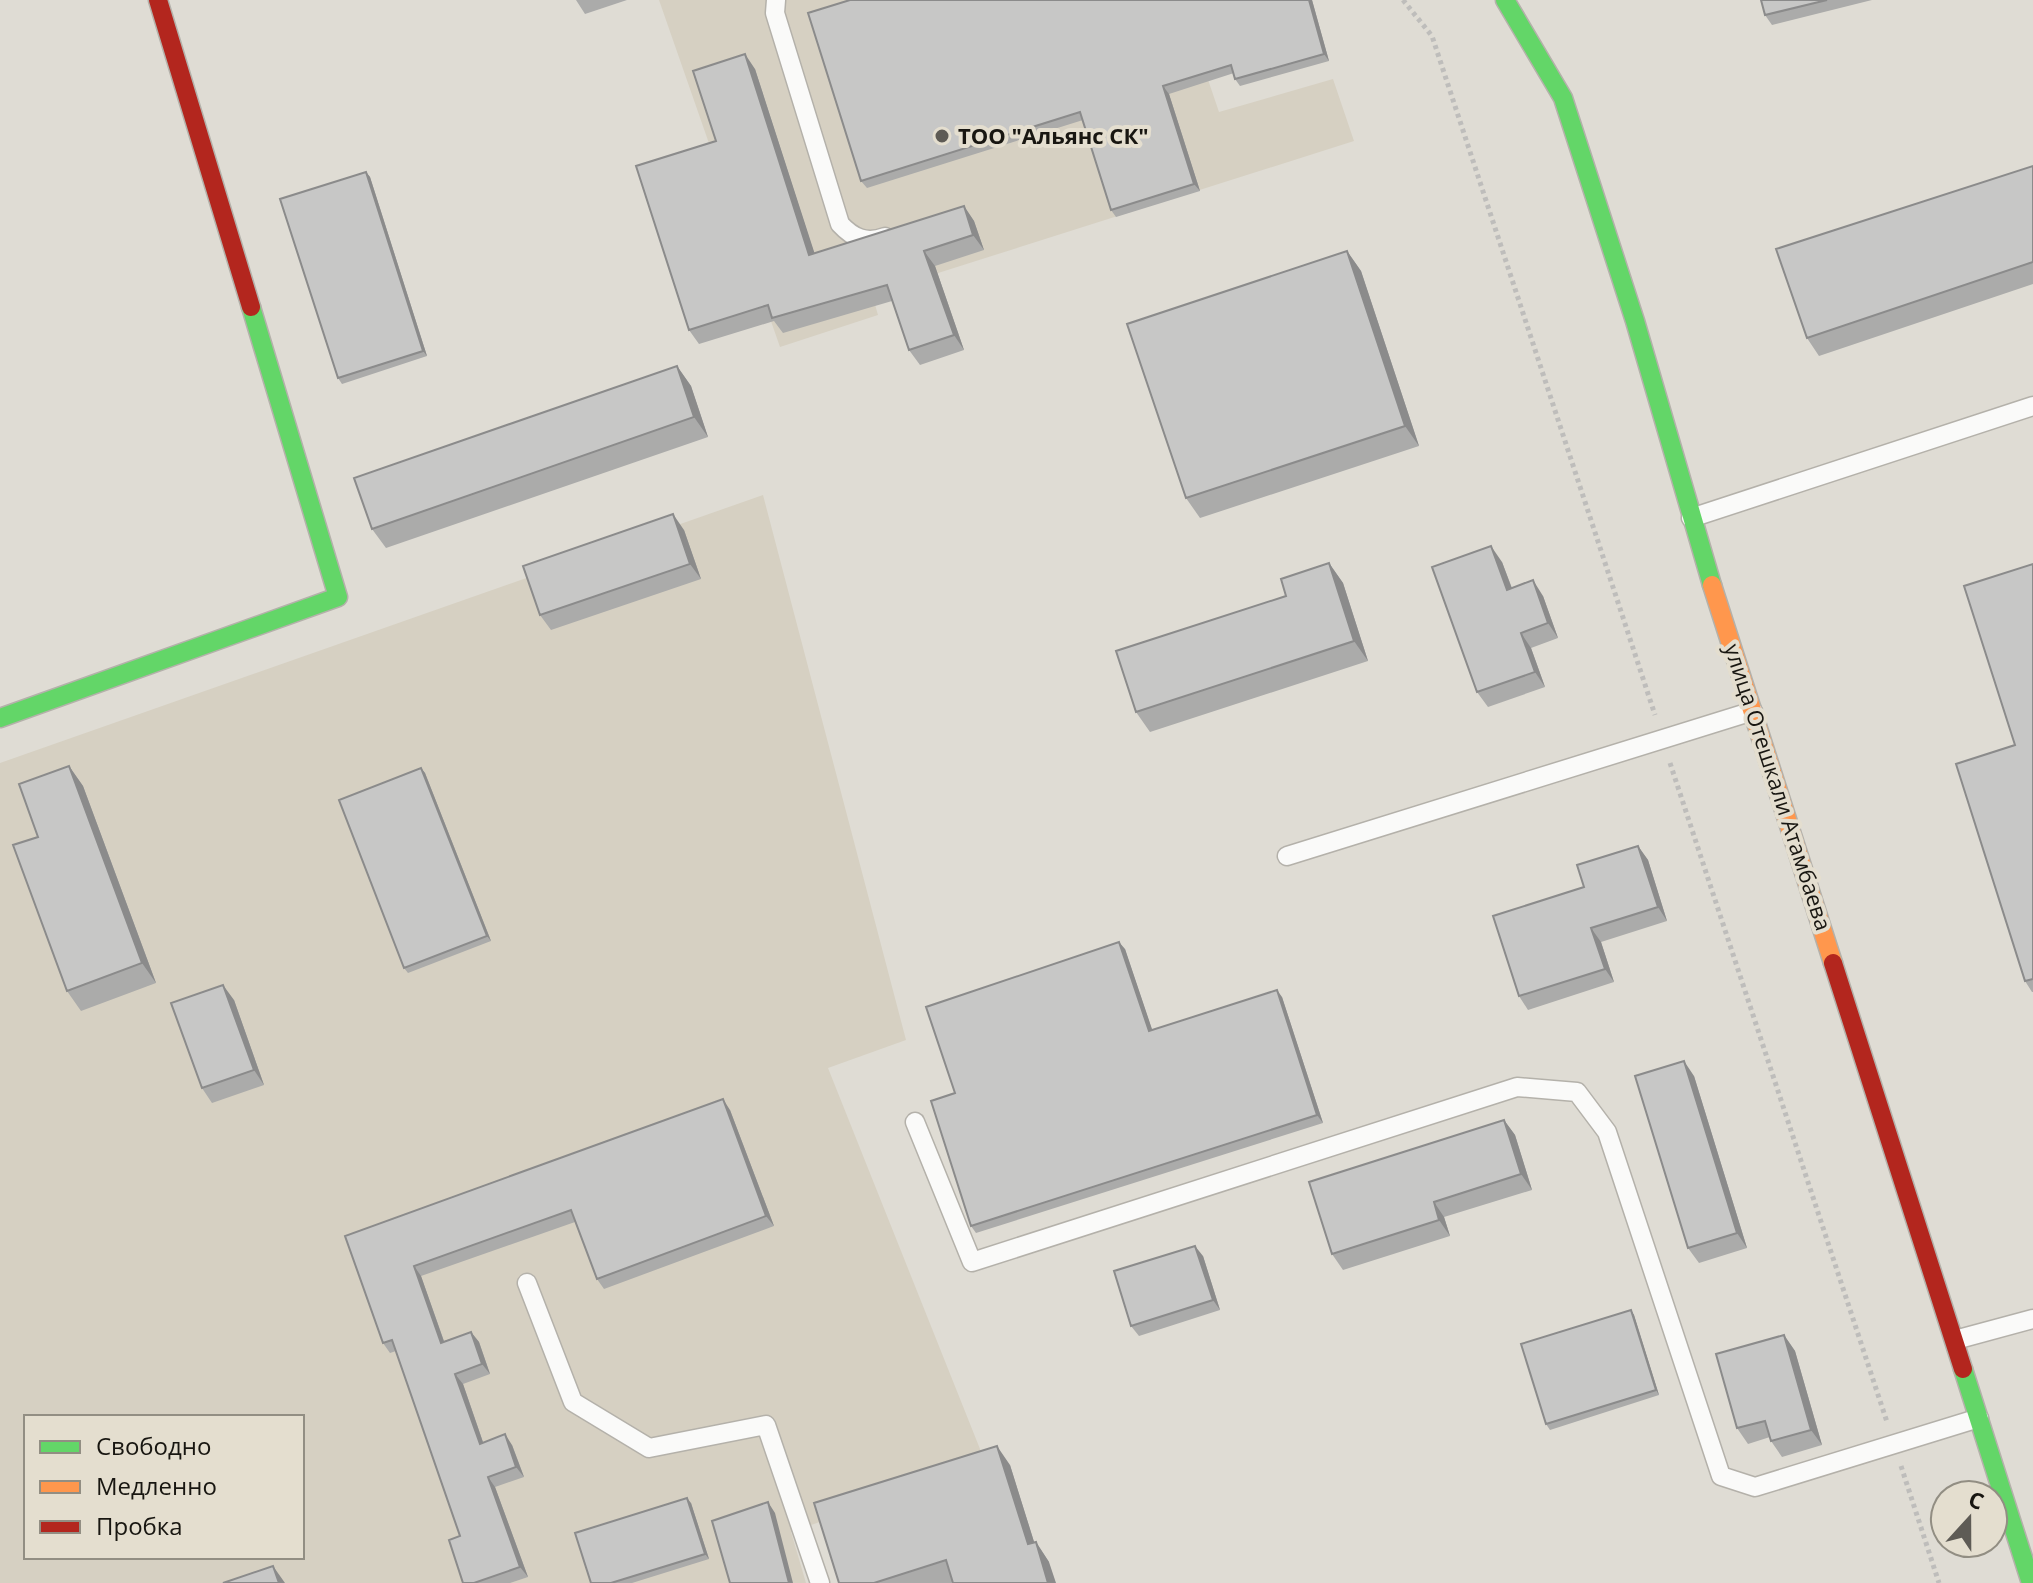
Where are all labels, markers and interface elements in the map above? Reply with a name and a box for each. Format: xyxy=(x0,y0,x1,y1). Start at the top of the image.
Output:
place label: ТОО "Альянс СК" xyxy=(958,120,1149,150)
marker: ТОО "Альянс СК" xyxy=(933,127,951,145)
street label: улица Отешкали Атамбаева xyxy=(1718,640,1840,934)
legend xyxy=(24,1415,304,1559)
text: Свободно xyxy=(96,1429,211,1462)
text: Медленно xyxy=(96,1469,217,1502)
north arrow xyxy=(1929,1479,2009,1559)
text: С xyxy=(1965,1483,1988,1516)
text: Пробка xyxy=(96,1509,183,1542)

